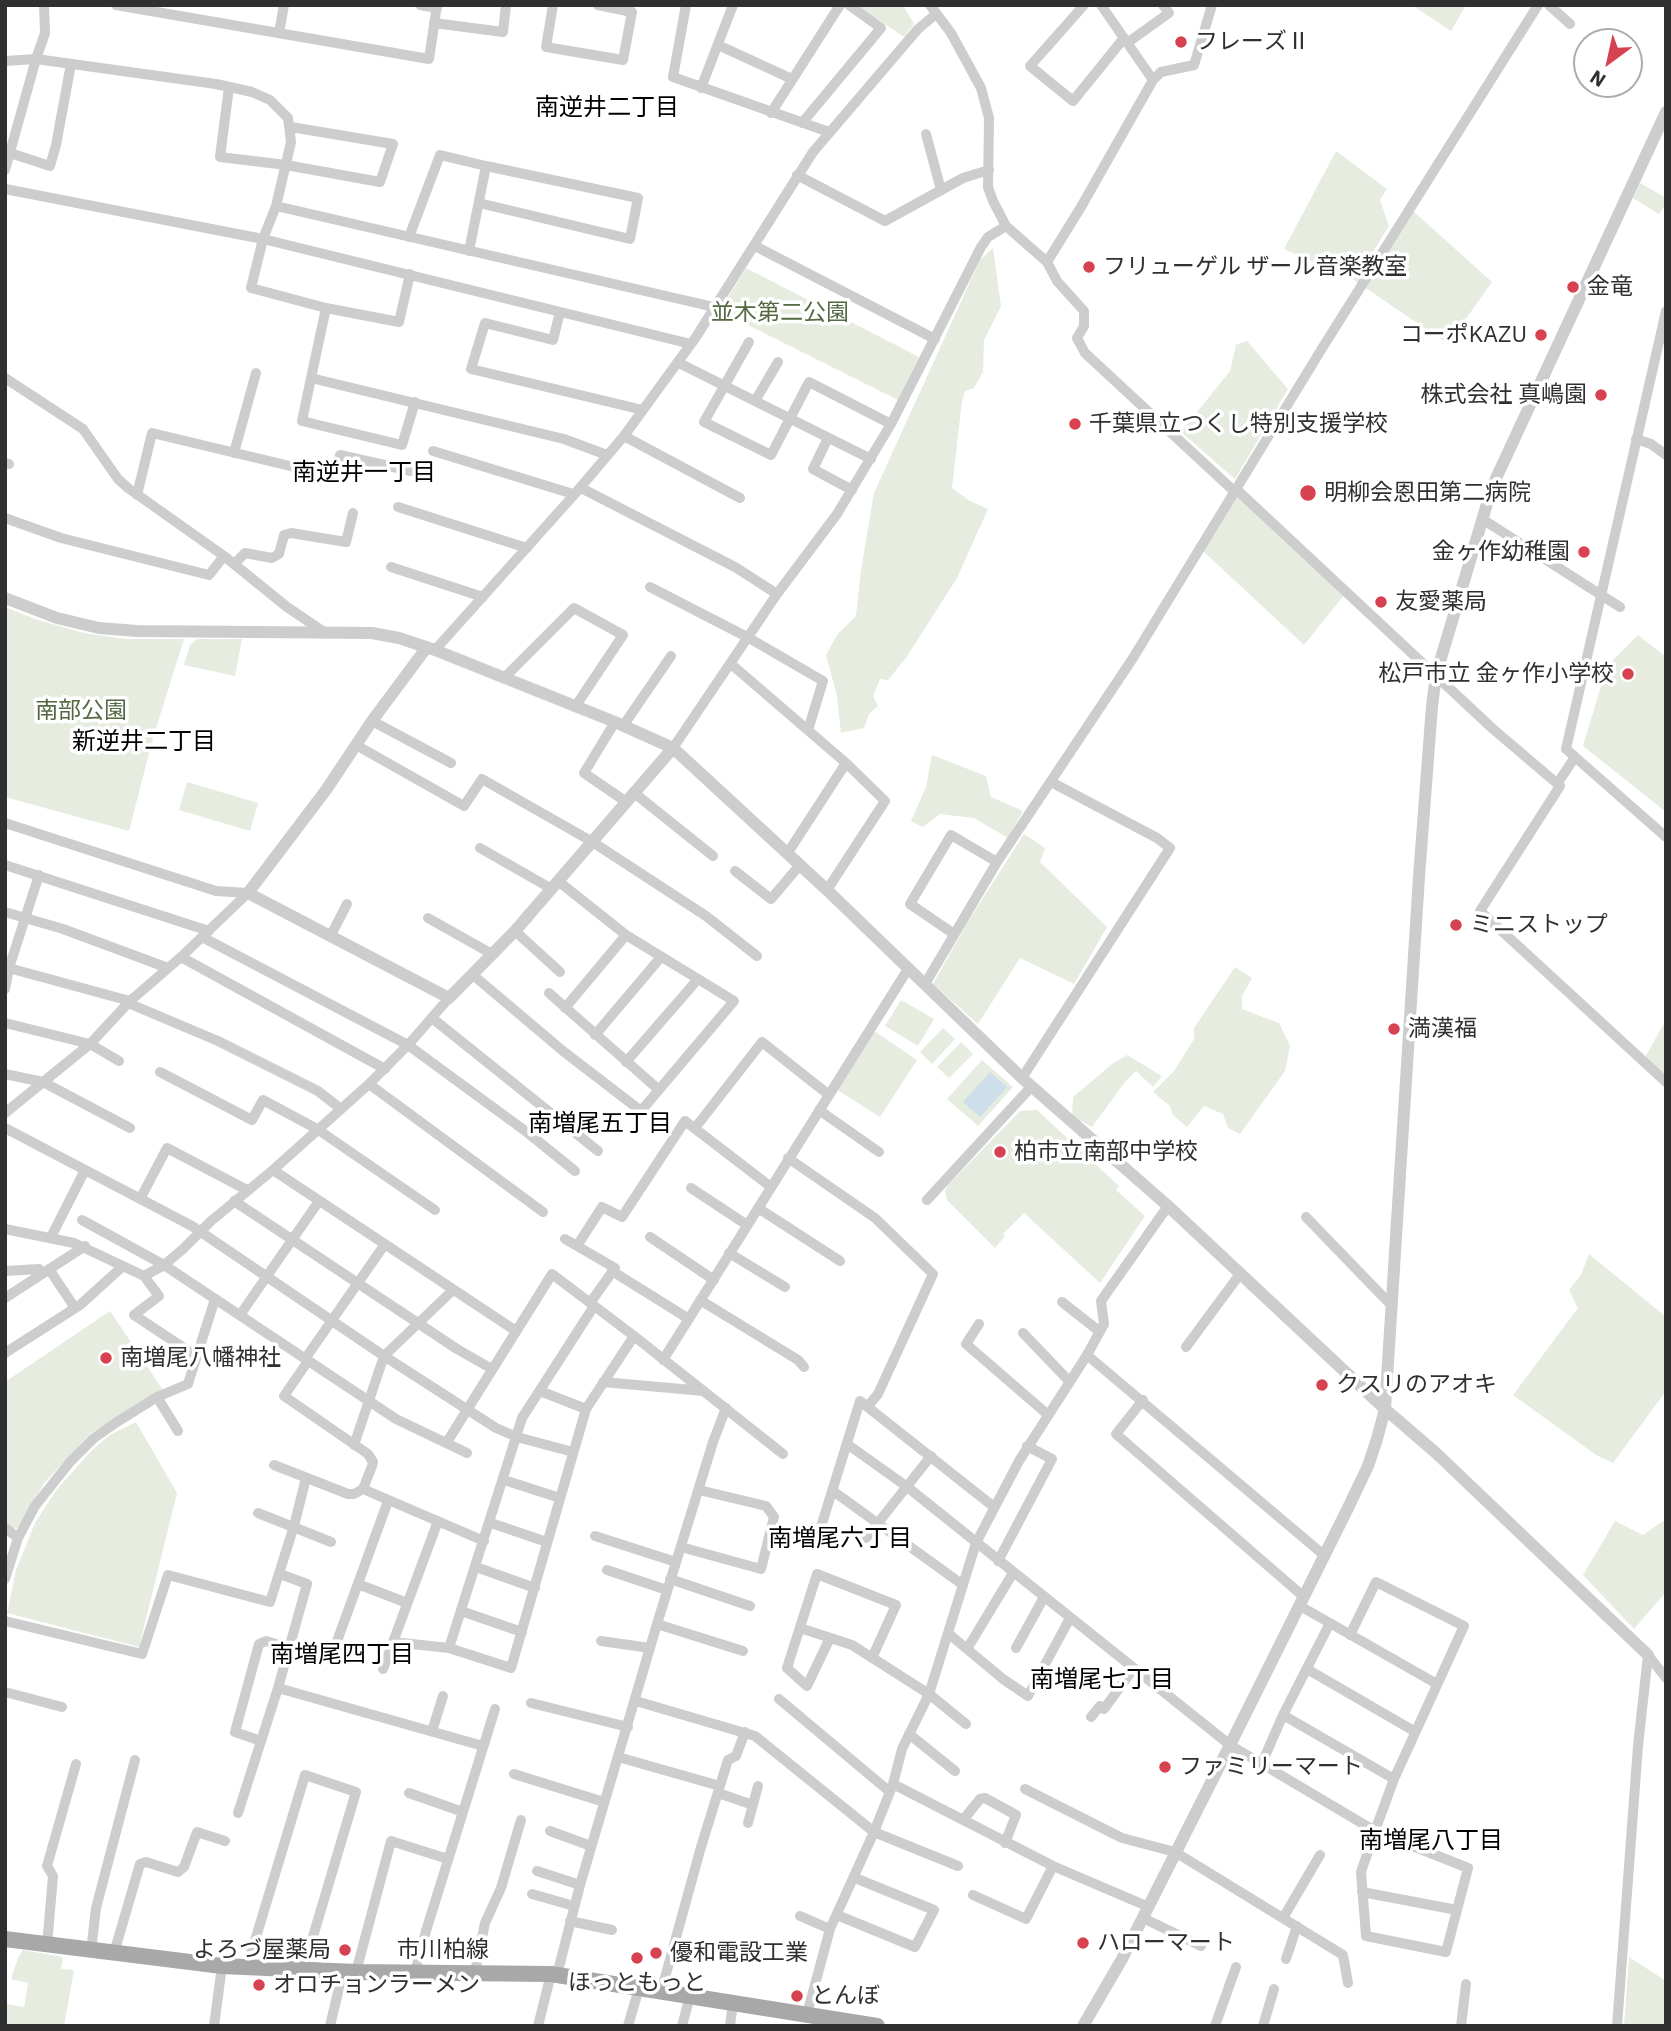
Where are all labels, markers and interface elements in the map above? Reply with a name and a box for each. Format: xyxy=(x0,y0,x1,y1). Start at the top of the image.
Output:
place label: フレーズⅡ xyxy=(1195,28,1310,56)
north arrow xyxy=(1573,28,1643,98)
marker: フレーズⅡ xyxy=(1173,34,1189,50)
text: N xyxy=(1585,65,1610,93)
district label: 南逆井二丁目 xyxy=(535,94,679,122)
place label: フリューゲル ザール音楽教室 xyxy=(1103,253,1407,281)
marker: フリューゲル ザール音楽教室 xyxy=(1081,259,1097,275)
place label: 金竜 xyxy=(1587,273,1633,301)
marker: 金竜 xyxy=(1565,279,1581,295)
park label: 並木第二公園 xyxy=(711,299,849,327)
place label: コーポKAZU xyxy=(1400,321,1527,349)
marker: コーポKAZU xyxy=(1533,327,1549,343)
place label: 株式会社 真嶋園 xyxy=(1421,381,1587,409)
marker: 株式会社 真嶋園 xyxy=(1593,387,1609,403)
place label: 千葉県立つくし特別支援学校 xyxy=(1089,410,1388,438)
marker: 千葉県立つくし特別支援学校 xyxy=(1067,416,1083,432)
district label: 南逆井一丁目 xyxy=(292,459,436,487)
place label: 明柳会恩田第二病院 xyxy=(1324,479,1531,507)
marker: 明柳会恩田第二病院 xyxy=(1298,483,1318,503)
place label: 金ヶ作幼稚園 xyxy=(1432,538,1570,566)
marker: 金ヶ作幼稚園 xyxy=(1576,544,1592,560)
place label: 友愛薬局 xyxy=(1395,588,1487,616)
marker: 友愛薬局 xyxy=(1373,594,1389,610)
place label: 松戸市立 金ヶ作小学校 xyxy=(1379,660,1614,688)
marker: 松戸市立 金ヶ作小学校 xyxy=(1620,666,1636,682)
park label: 南部公園 xyxy=(35,697,127,725)
district label: 新逆井二丁目 xyxy=(72,728,216,756)
place label: ミニストップ xyxy=(1470,911,1608,939)
marker: ミニストップ xyxy=(1448,917,1464,933)
place label: 満漢福 xyxy=(1408,1015,1477,1043)
marker: 満漢福 xyxy=(1386,1021,1402,1037)
district label: 南増尾五丁目 xyxy=(528,1110,672,1138)
place label: 柏市立南部中学校 xyxy=(1014,1138,1198,1166)
marker: 柏市立南部中学校 xyxy=(992,1144,1008,1160)
place label: 南増尾八幡神社 xyxy=(120,1344,281,1372)
marker: 南増尾八幡神社 xyxy=(98,1350,114,1366)
place label: クスリのアオキ xyxy=(1336,1371,1497,1399)
marker: クスリのアオキ xyxy=(1314,1377,1330,1393)
district label: 南増尾六丁目 xyxy=(768,1525,912,1553)
district label: 南増尾四丁目 xyxy=(270,1641,414,1669)
district label: 南増尾七丁目 xyxy=(1030,1666,1174,1694)
place label: ファミリーマート xyxy=(1179,1753,1363,1781)
marker: ファミリーマート xyxy=(1157,1759,1173,1775)
district label: 南増尾八丁目 xyxy=(1359,1827,1503,1855)
place label: ハローマート xyxy=(1097,1929,1235,1957)
marker: ハローマート xyxy=(1075,1935,1091,1951)
place label: よろづ屋薬局 xyxy=(193,1936,331,1964)
street label: 市川柏線 xyxy=(397,1936,489,1964)
place label: 優和電設工業 xyxy=(670,1939,808,1967)
marker: よろづ屋薬局 xyxy=(337,1942,353,1958)
marker: 優和電設工業 xyxy=(648,1945,664,1961)
marker: ほっともっと xyxy=(629,1950,645,1966)
place label: ほっともっと xyxy=(568,1969,706,1997)
place label: オロチョンラーメン xyxy=(273,1971,480,1999)
marker: オロチョンラーメン xyxy=(251,1977,267,1993)
place label: とんぼ xyxy=(811,1982,880,2010)
marker: とんぼ xyxy=(789,1988,805,2004)

